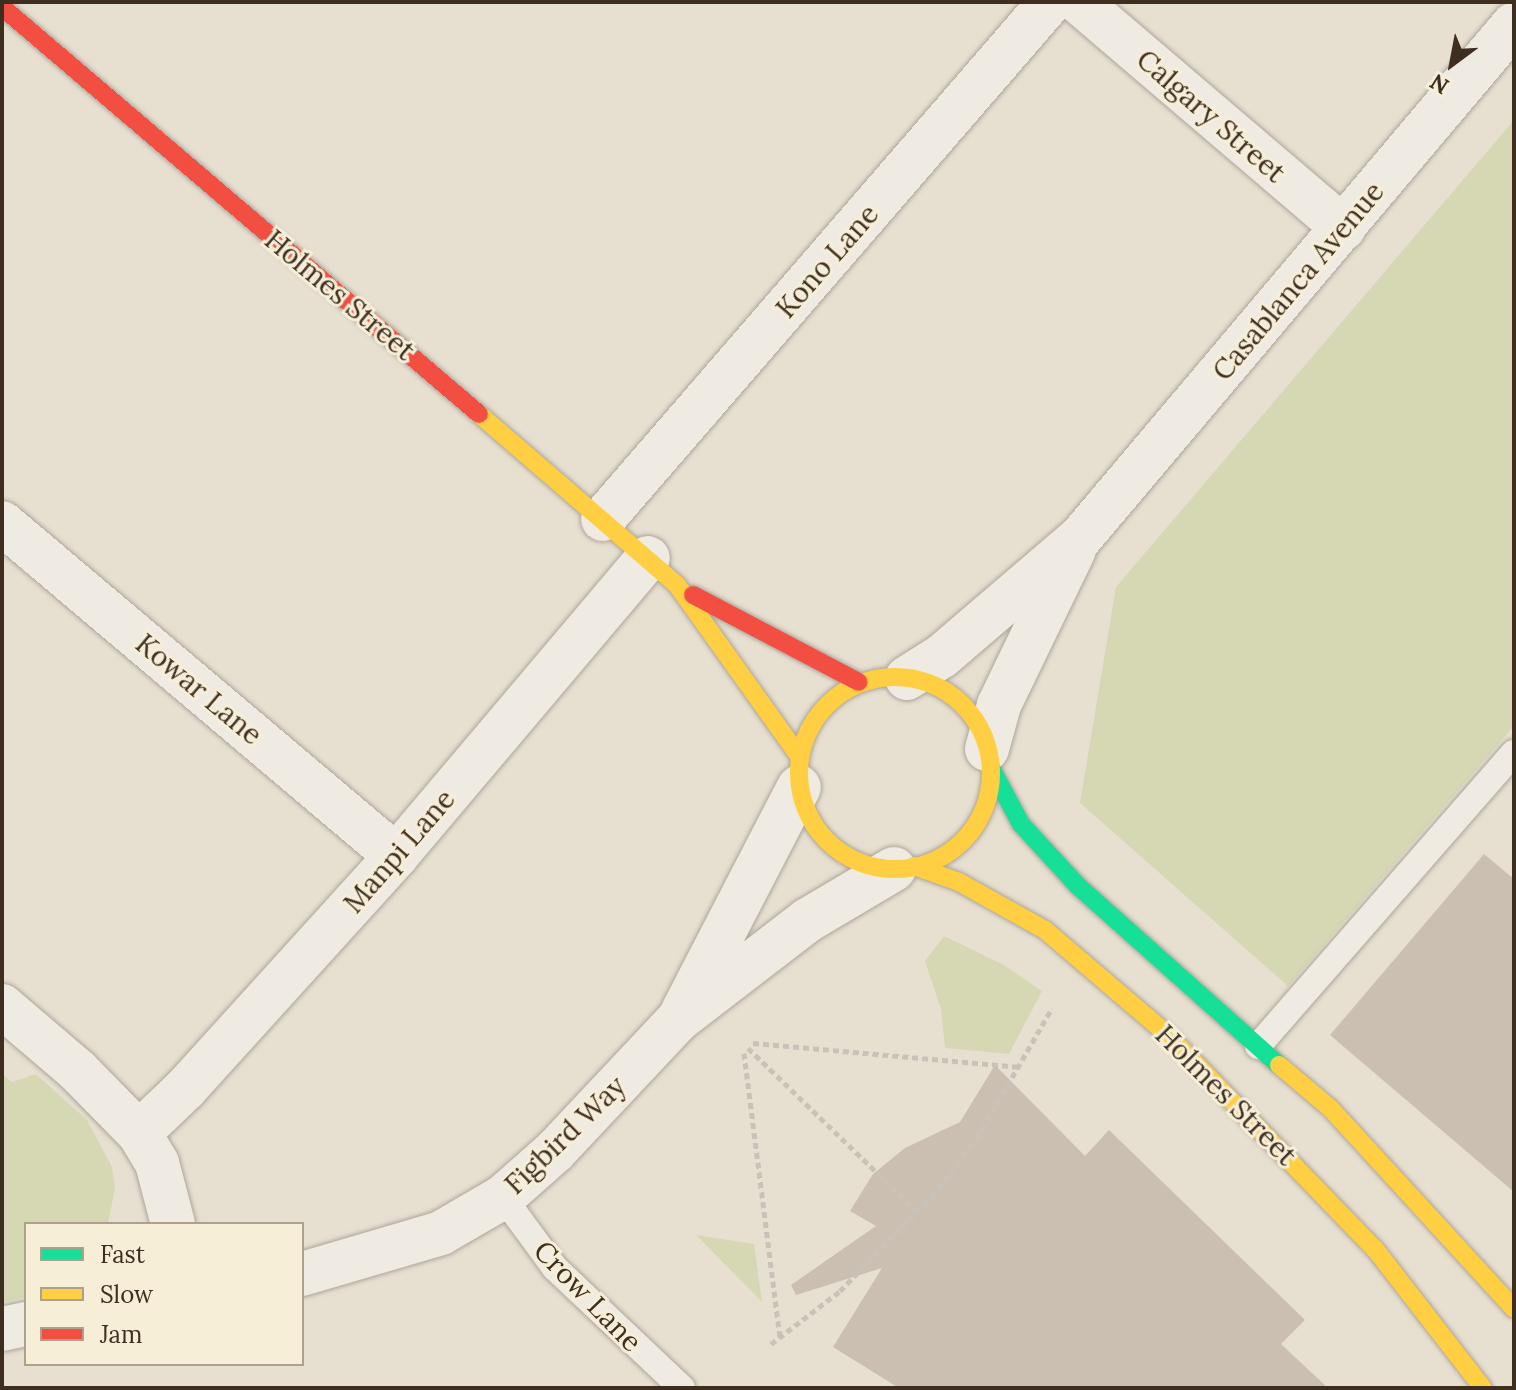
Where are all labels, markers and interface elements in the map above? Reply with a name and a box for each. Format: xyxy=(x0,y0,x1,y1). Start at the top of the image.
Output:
north arrow xyxy=(1412,24,1492,104)
street label: Calgary Street xyxy=(1130,42,1292,190)
text: N xyxy=(1425,68,1454,101)
street label: Casablanca Avenue xyxy=(1205,175,1391,387)
street label: Kono Lane xyxy=(769,197,885,325)
street label: Holmes Street xyxy=(258,223,422,367)
street label: Kowar Lane xyxy=(129,627,269,751)
street label: Manpi Lane xyxy=(336,782,462,920)
street label: Holmes Street xyxy=(1149,1018,1303,1172)
street label: Figbird Way xyxy=(498,1069,632,1201)
legend xyxy=(24,1222,304,1366)
street label: Crow Lane xyxy=(527,1234,649,1358)
text: Fast xyxy=(100,1239,145,1270)
text: Slow xyxy=(100,1279,153,1310)
text: Jam xyxy=(100,1319,142,1350)

